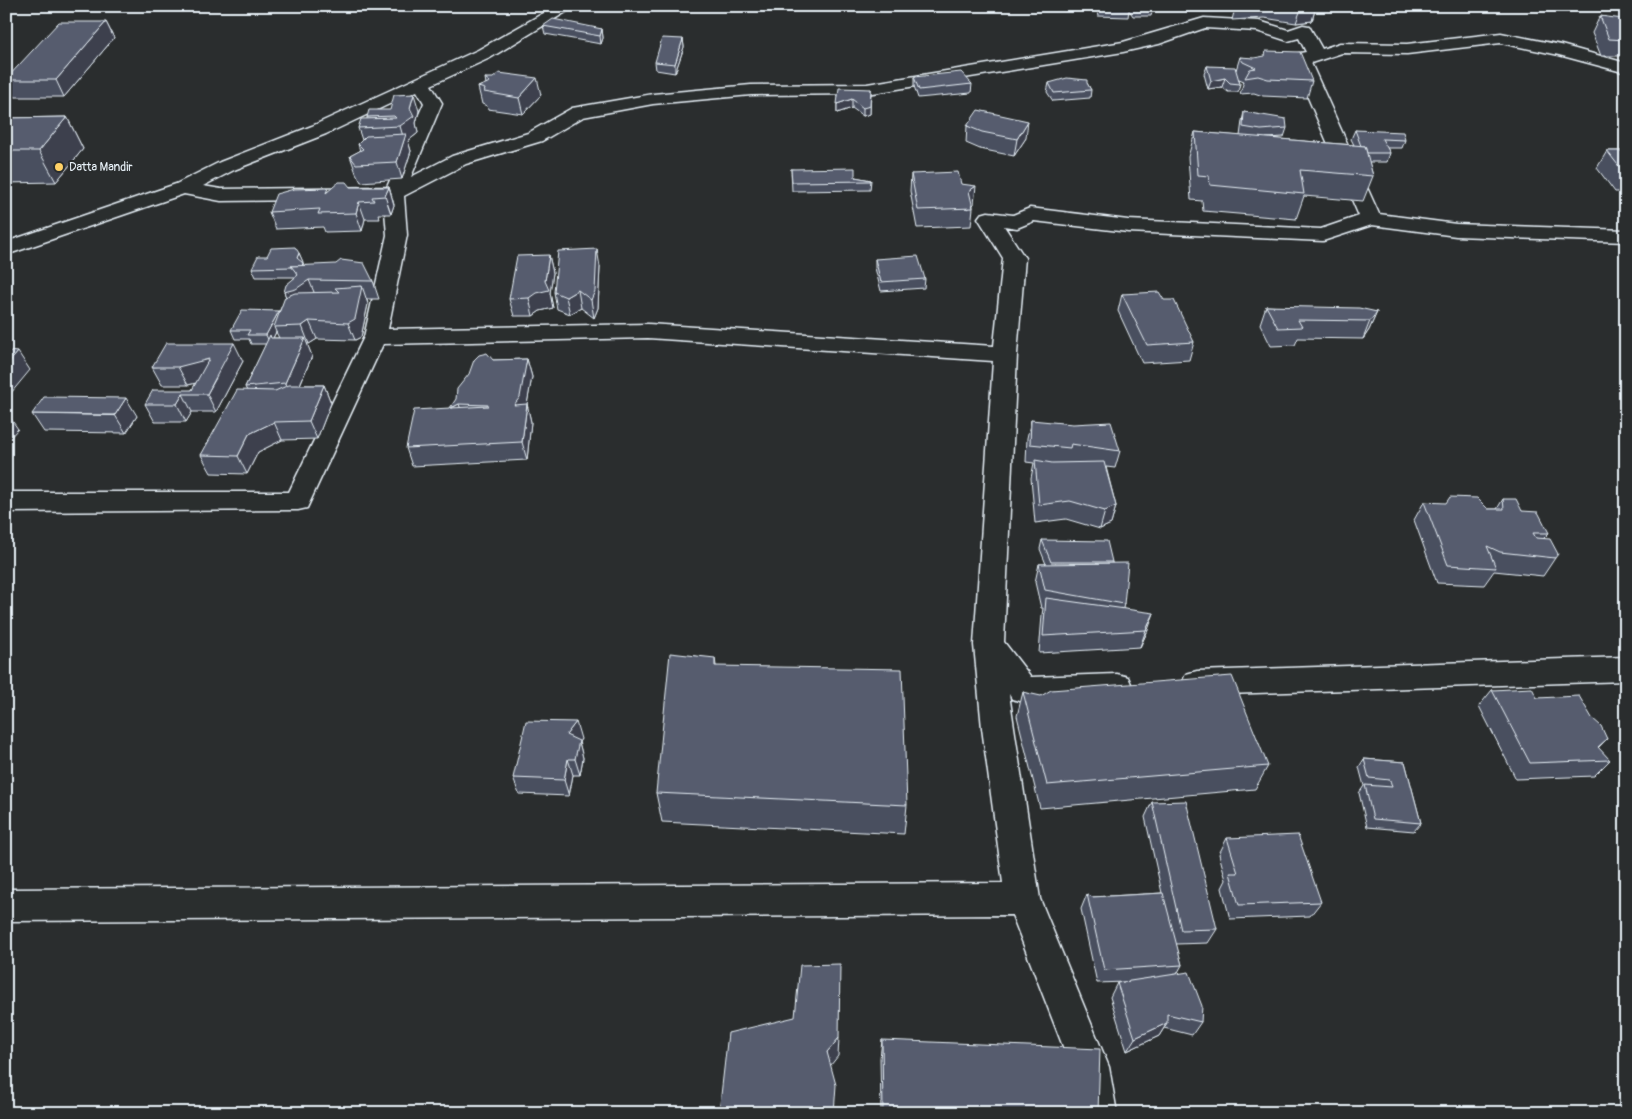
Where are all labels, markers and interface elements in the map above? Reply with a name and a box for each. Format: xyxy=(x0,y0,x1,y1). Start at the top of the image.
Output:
place label: Datta Mandir xyxy=(69,160,133,175)
marker: Datta Mandir xyxy=(53,161,65,173)

